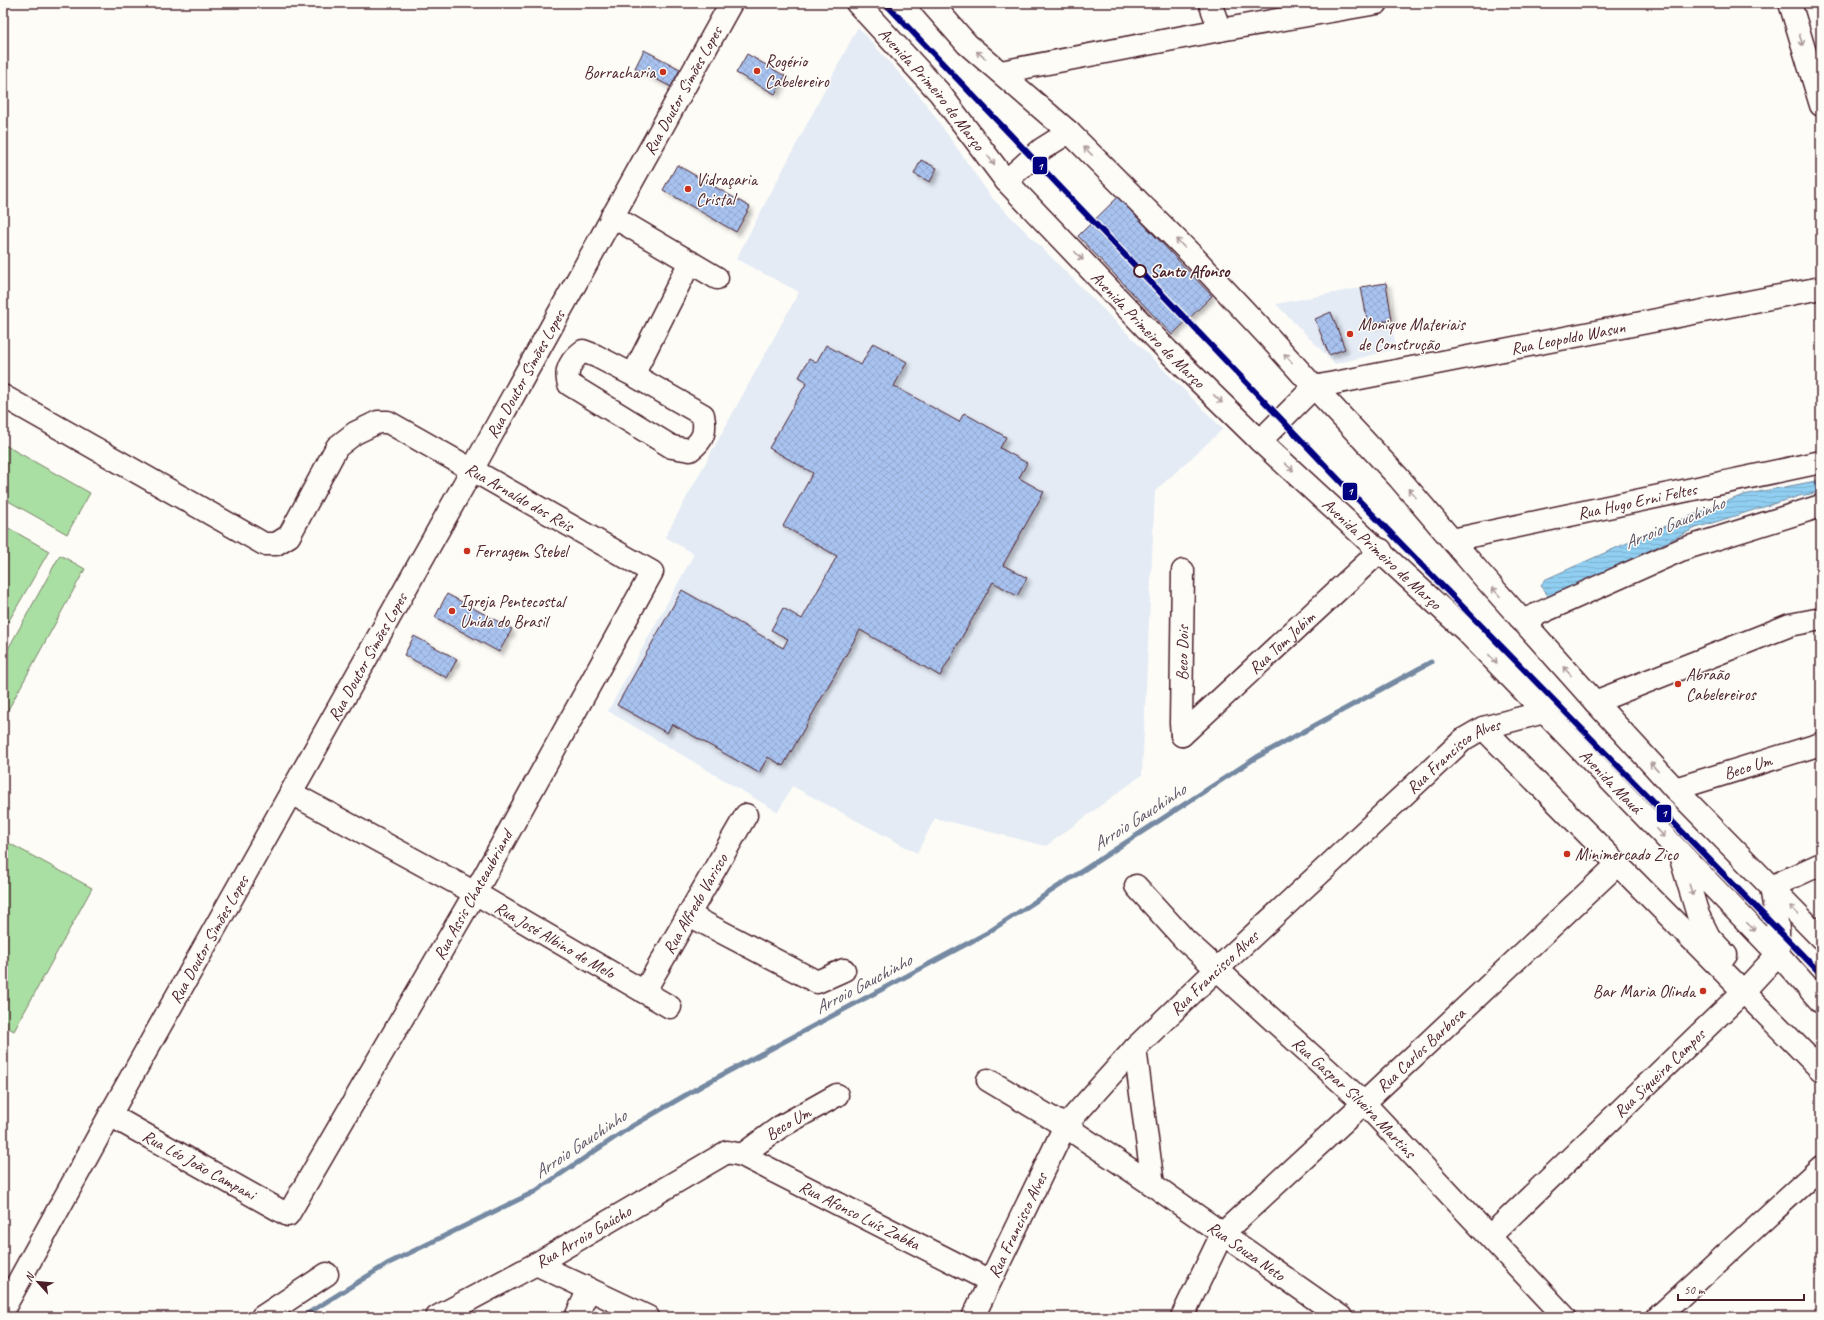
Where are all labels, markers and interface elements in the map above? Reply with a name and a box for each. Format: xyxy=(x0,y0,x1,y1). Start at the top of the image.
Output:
street label: Rua Doutor Simões Lopes xyxy=(638,21,727,158)
street label: Avenida Primeiro de Março xyxy=(874,23,990,155)
one-way arrow xyxy=(1798,34,1805,47)
place label: Rogério Cabelereiro xyxy=(765,51,830,92)
one-way arrow xyxy=(975,51,986,60)
place label: Borracharia xyxy=(584,62,656,83)
marker: Rogério Cabelereiro xyxy=(752,66,762,76)
marker: Borracharia xyxy=(658,67,668,77)
one-way arrow xyxy=(1083,146,1093,156)
one-way arrow xyxy=(987,155,995,166)
line badge: 1 xyxy=(1032,156,1048,175)
text: 1 xyxy=(1038,159,1044,173)
place label: Vidraçaria Cristal xyxy=(696,169,759,210)
marker: Vidraçaria Cristal xyxy=(683,184,693,194)
one-way arrow xyxy=(1175,238,1185,248)
one-way arrow xyxy=(1074,251,1083,261)
place label: Santo Afonso xyxy=(1150,261,1231,282)
marker: Santo Afonso xyxy=(1133,264,1147,278)
street label: Avenida Primeiro de Março xyxy=(1087,267,1210,393)
street label: Rua Doutor Simões Lopes xyxy=(481,304,570,442)
place label: Monique Materiais de Construção xyxy=(1358,314,1466,355)
street label: Rua Leopoldo Wasun xyxy=(1509,316,1627,359)
marker: Monique Materiais de Construção xyxy=(1345,329,1355,339)
one-way arrow xyxy=(1283,353,1293,363)
one-way arrow xyxy=(1213,395,1223,404)
street label: Rua Arnaldo dos Reis xyxy=(462,458,579,537)
one-way arrow xyxy=(1284,462,1294,472)
street label: Rua Hugo Erni Feltes xyxy=(1575,478,1700,524)
line badge: 1 xyxy=(1342,482,1358,501)
text: 1 xyxy=(1348,484,1354,498)
one-way arrow xyxy=(1407,488,1417,498)
water label: Arroio Gauchinho xyxy=(1621,491,1730,554)
street label: Avenida Primeiro de Março xyxy=(1318,493,1447,614)
place label: Ferragem Stebel xyxy=(475,541,571,562)
marker: Ferragem Stebel xyxy=(462,546,472,556)
street label: Rua Doutor Simões Lopes xyxy=(323,587,413,724)
one-way arrow xyxy=(1491,587,1501,597)
place label: Igreja Pentecostal Unida do Brasil xyxy=(460,591,568,632)
marker: Igreja Pentecostal Unida do Brasil xyxy=(447,606,457,616)
street label: Rua Tom Jobim xyxy=(1244,606,1320,678)
street label: Beco Dois xyxy=(1171,624,1193,681)
one-way arrow xyxy=(1488,654,1498,664)
place label: Abraão Cabelereiros xyxy=(1686,664,1757,705)
one-way arrow xyxy=(1562,666,1571,676)
marker: Abraão Cabelereiros xyxy=(1673,679,1683,689)
street label: Rua Francisco Alves xyxy=(1402,713,1503,798)
street label: Avenida Mauá xyxy=(1575,745,1648,819)
street label: Beco Um xyxy=(1721,749,1776,784)
one-way arrow xyxy=(1649,762,1659,772)
water label: Arroio Gauchinho xyxy=(1088,777,1192,855)
line badge: 1 xyxy=(1656,804,1672,823)
text: 1 xyxy=(1662,806,1668,820)
street label: Rua Assis Chateaubriand xyxy=(429,825,518,963)
one-way arrow xyxy=(1656,828,1666,838)
place label: Minimercado Zico xyxy=(1575,844,1679,865)
street label: Rua Alfredo Varisco xyxy=(658,849,733,957)
marker: Minimercado Zico xyxy=(1562,849,1572,859)
street label: Rua Doutor Simões Lopes xyxy=(164,870,254,1007)
one-way arrow xyxy=(1688,883,1695,896)
street label: Rua José Albino de Melo xyxy=(491,896,620,984)
one-way arrow xyxy=(1789,905,1799,915)
one-way arrow xyxy=(1746,922,1756,932)
street label: Rua Francisco Alves xyxy=(1165,925,1263,1019)
water label: Arroio Gauchinho xyxy=(811,948,917,1019)
place label: Bar Maria Olinda xyxy=(1593,981,1697,1002)
marker: Bar Maria Olinda xyxy=(1698,986,1708,996)
street label: Rua Carlos Barbosa xyxy=(1372,1002,1471,1097)
street label: Rua Siqueira Campos xyxy=(1609,1023,1710,1122)
street label: Rua Gaspar Silveira Martins xyxy=(1288,1032,1422,1164)
street label: Beco Um xyxy=(761,1101,816,1145)
water label: Arroio Gauchinho xyxy=(530,1104,632,1183)
street label: Rua Léo João Campani xyxy=(139,1125,261,1206)
street label: Rua Francisco Alves xyxy=(983,1168,1052,1281)
street label: Rua Afonso Luís Zabka xyxy=(796,1176,924,1255)
street label: Rua Arroio Gaúcho xyxy=(532,1200,636,1272)
street label: Rua Souza Neto xyxy=(1204,1216,1290,1286)
north arrow xyxy=(18,1262,58,1302)
text: N xyxy=(21,1269,38,1284)
scale bar xyxy=(1678,1276,1804,1302)
text: 50 m xyxy=(1684,1282,1706,1298)

